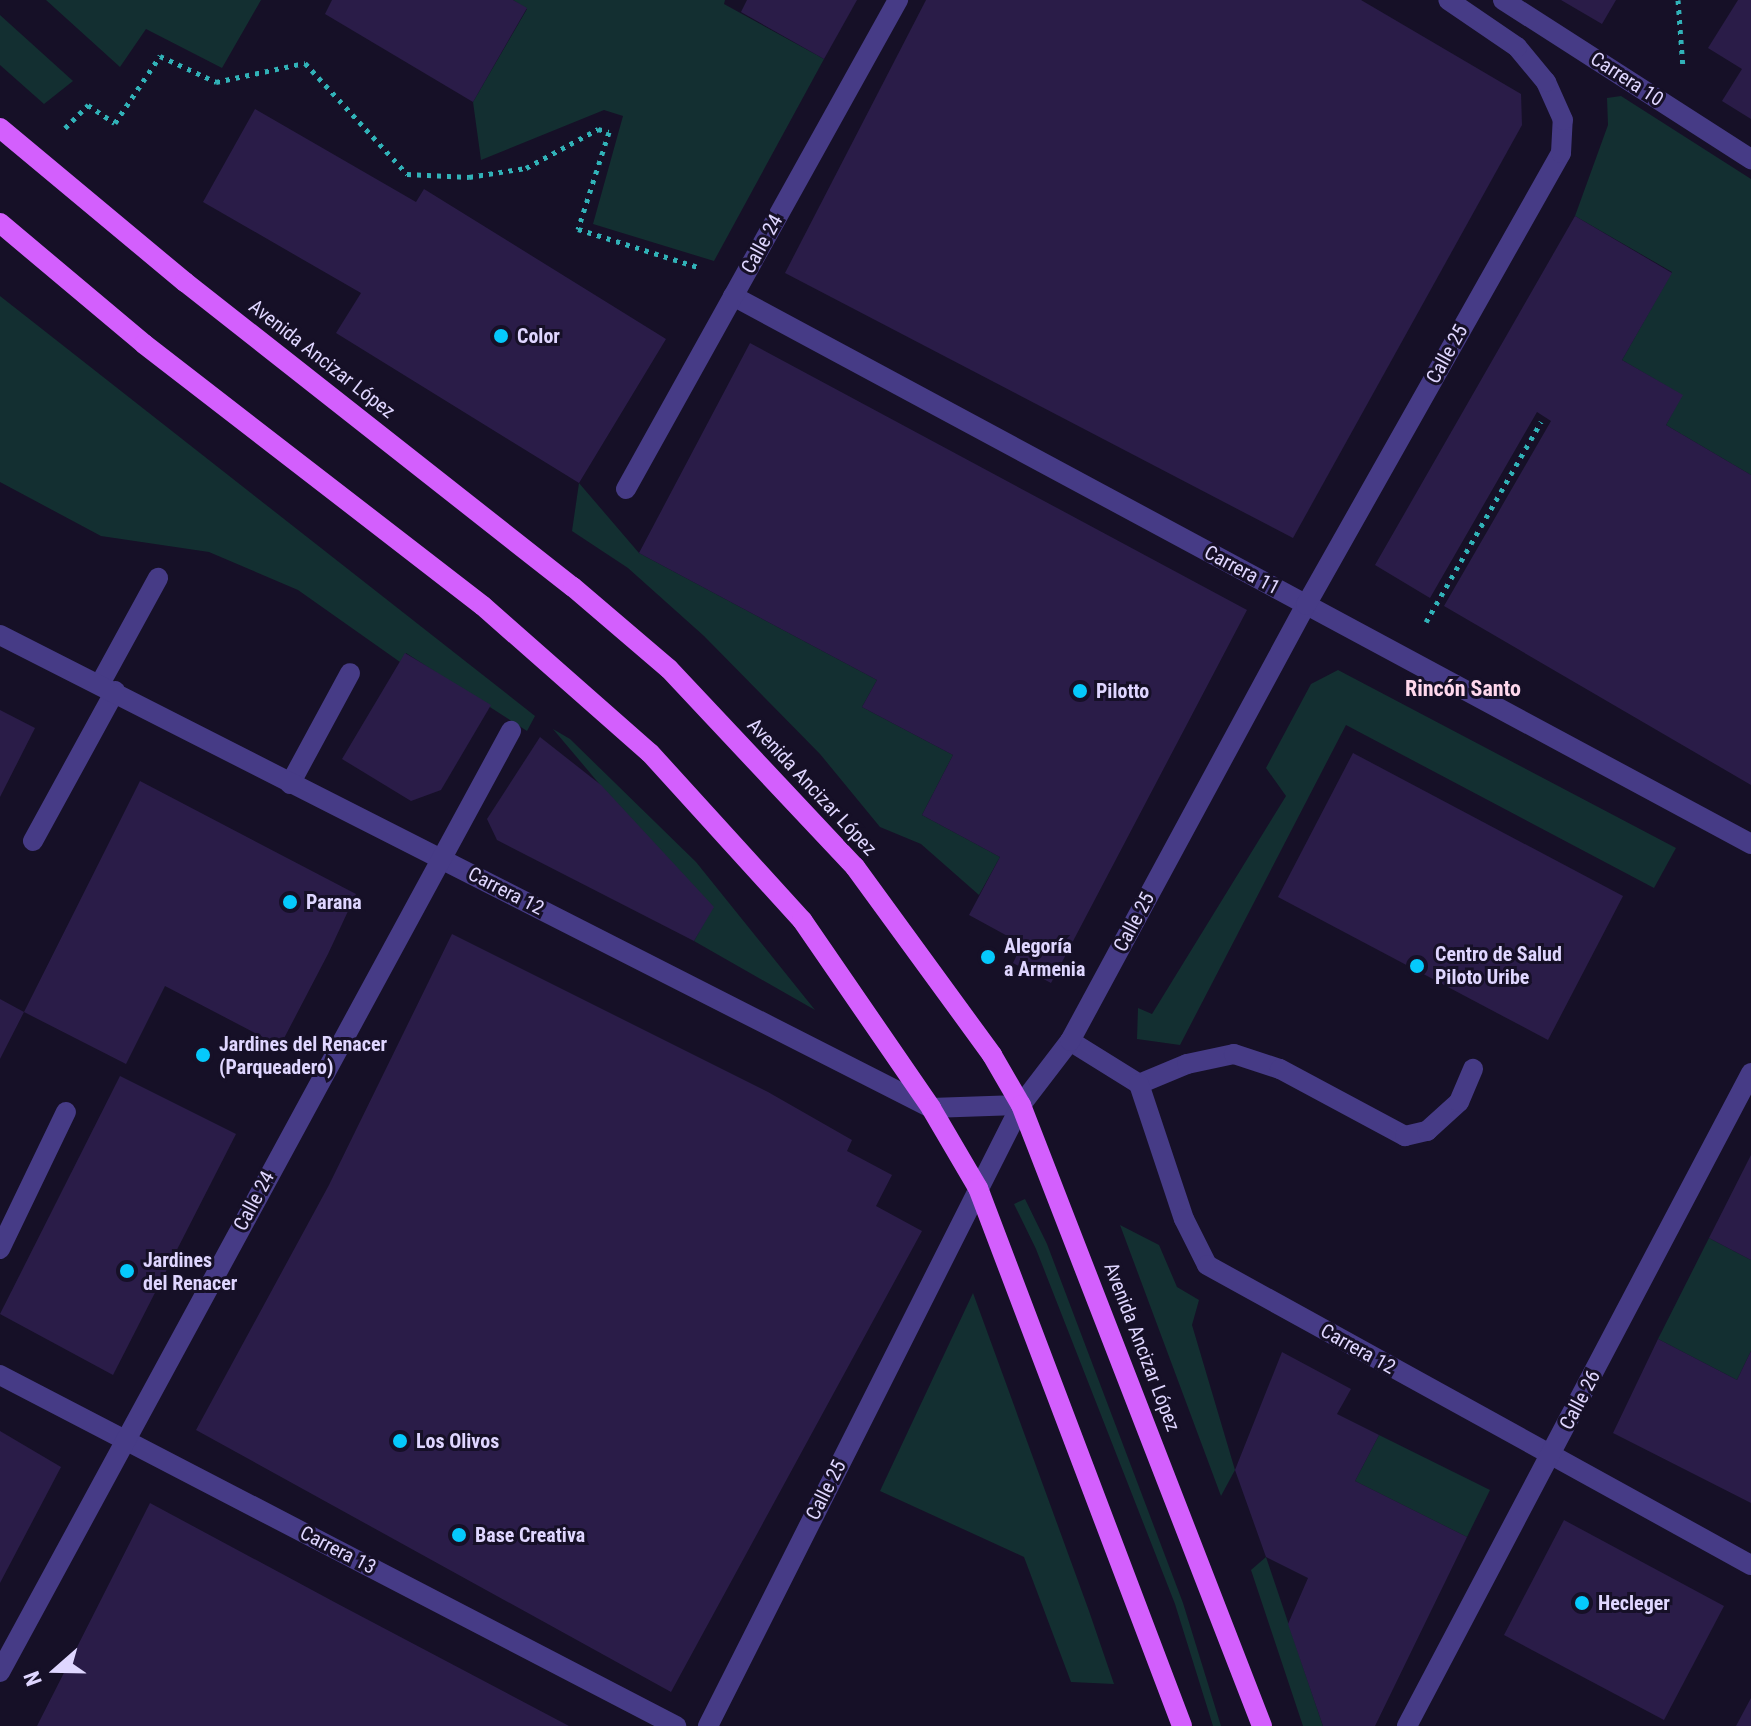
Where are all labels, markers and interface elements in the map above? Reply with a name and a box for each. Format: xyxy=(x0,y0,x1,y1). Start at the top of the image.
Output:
street label: Carrera 10 xyxy=(1586,47,1668,111)
street label: Calle 24 xyxy=(736,210,788,278)
street label: Avenida Ancizar López xyxy=(244,294,400,424)
street label: Calle 25 xyxy=(1421,320,1473,388)
place label: Color xyxy=(517,324,560,348)
marker: Color xyxy=(492,327,510,345)
street label: Carrera 11 xyxy=(1200,540,1284,600)
district label: Rincón Santo xyxy=(1405,676,1521,702)
place label: Pilotto xyxy=(1096,679,1149,703)
marker: Pilotto xyxy=(1071,682,1089,700)
street label: Avenida Ancizar López xyxy=(742,713,882,861)
street label: Carrera 12 xyxy=(464,862,548,920)
street label: Calle 25 xyxy=(1108,888,1160,956)
place label: Parana xyxy=(306,890,362,914)
marker: Parana xyxy=(281,893,299,911)
place label: Alegoría a Armenia xyxy=(1004,934,1085,981)
place label: Centro de Salud Piloto Uribe xyxy=(1435,942,1562,989)
marker: Alegoría a Armenia xyxy=(979,948,997,966)
marker: Centro de Salud Piloto Uribe xyxy=(1406,955,1428,977)
place label: Jardines del Renacer (Parqueadero) xyxy=(219,1032,387,1079)
marker: Jardines del Renacer (Parqueadero) xyxy=(194,1046,212,1064)
street label: Calle 24 xyxy=(228,1167,280,1235)
place label: Jardines del Renacer xyxy=(143,1248,237,1295)
street label: Avenida Ancizar López xyxy=(1099,1259,1185,1435)
marker: Jardines del Renacer xyxy=(118,1262,136,1280)
street label: Carrera 12 xyxy=(1316,1319,1400,1379)
street label: Calle 26 xyxy=(1554,1366,1606,1434)
place label: Los Olivos xyxy=(416,1429,499,1453)
marker: Los Olivos xyxy=(391,1432,409,1450)
street label: Calle 25 xyxy=(801,1456,851,1524)
street label: Carrera 13 xyxy=(296,1521,380,1579)
place label: Base Creativa xyxy=(475,1523,585,1547)
marker: Base Creativa xyxy=(450,1526,468,1544)
place label: Hecleger xyxy=(1598,1591,1670,1615)
marker: Hecleger xyxy=(1573,1594,1591,1612)
north arrow xyxy=(16,1630,96,1710)
text: N xyxy=(19,1668,47,1689)

